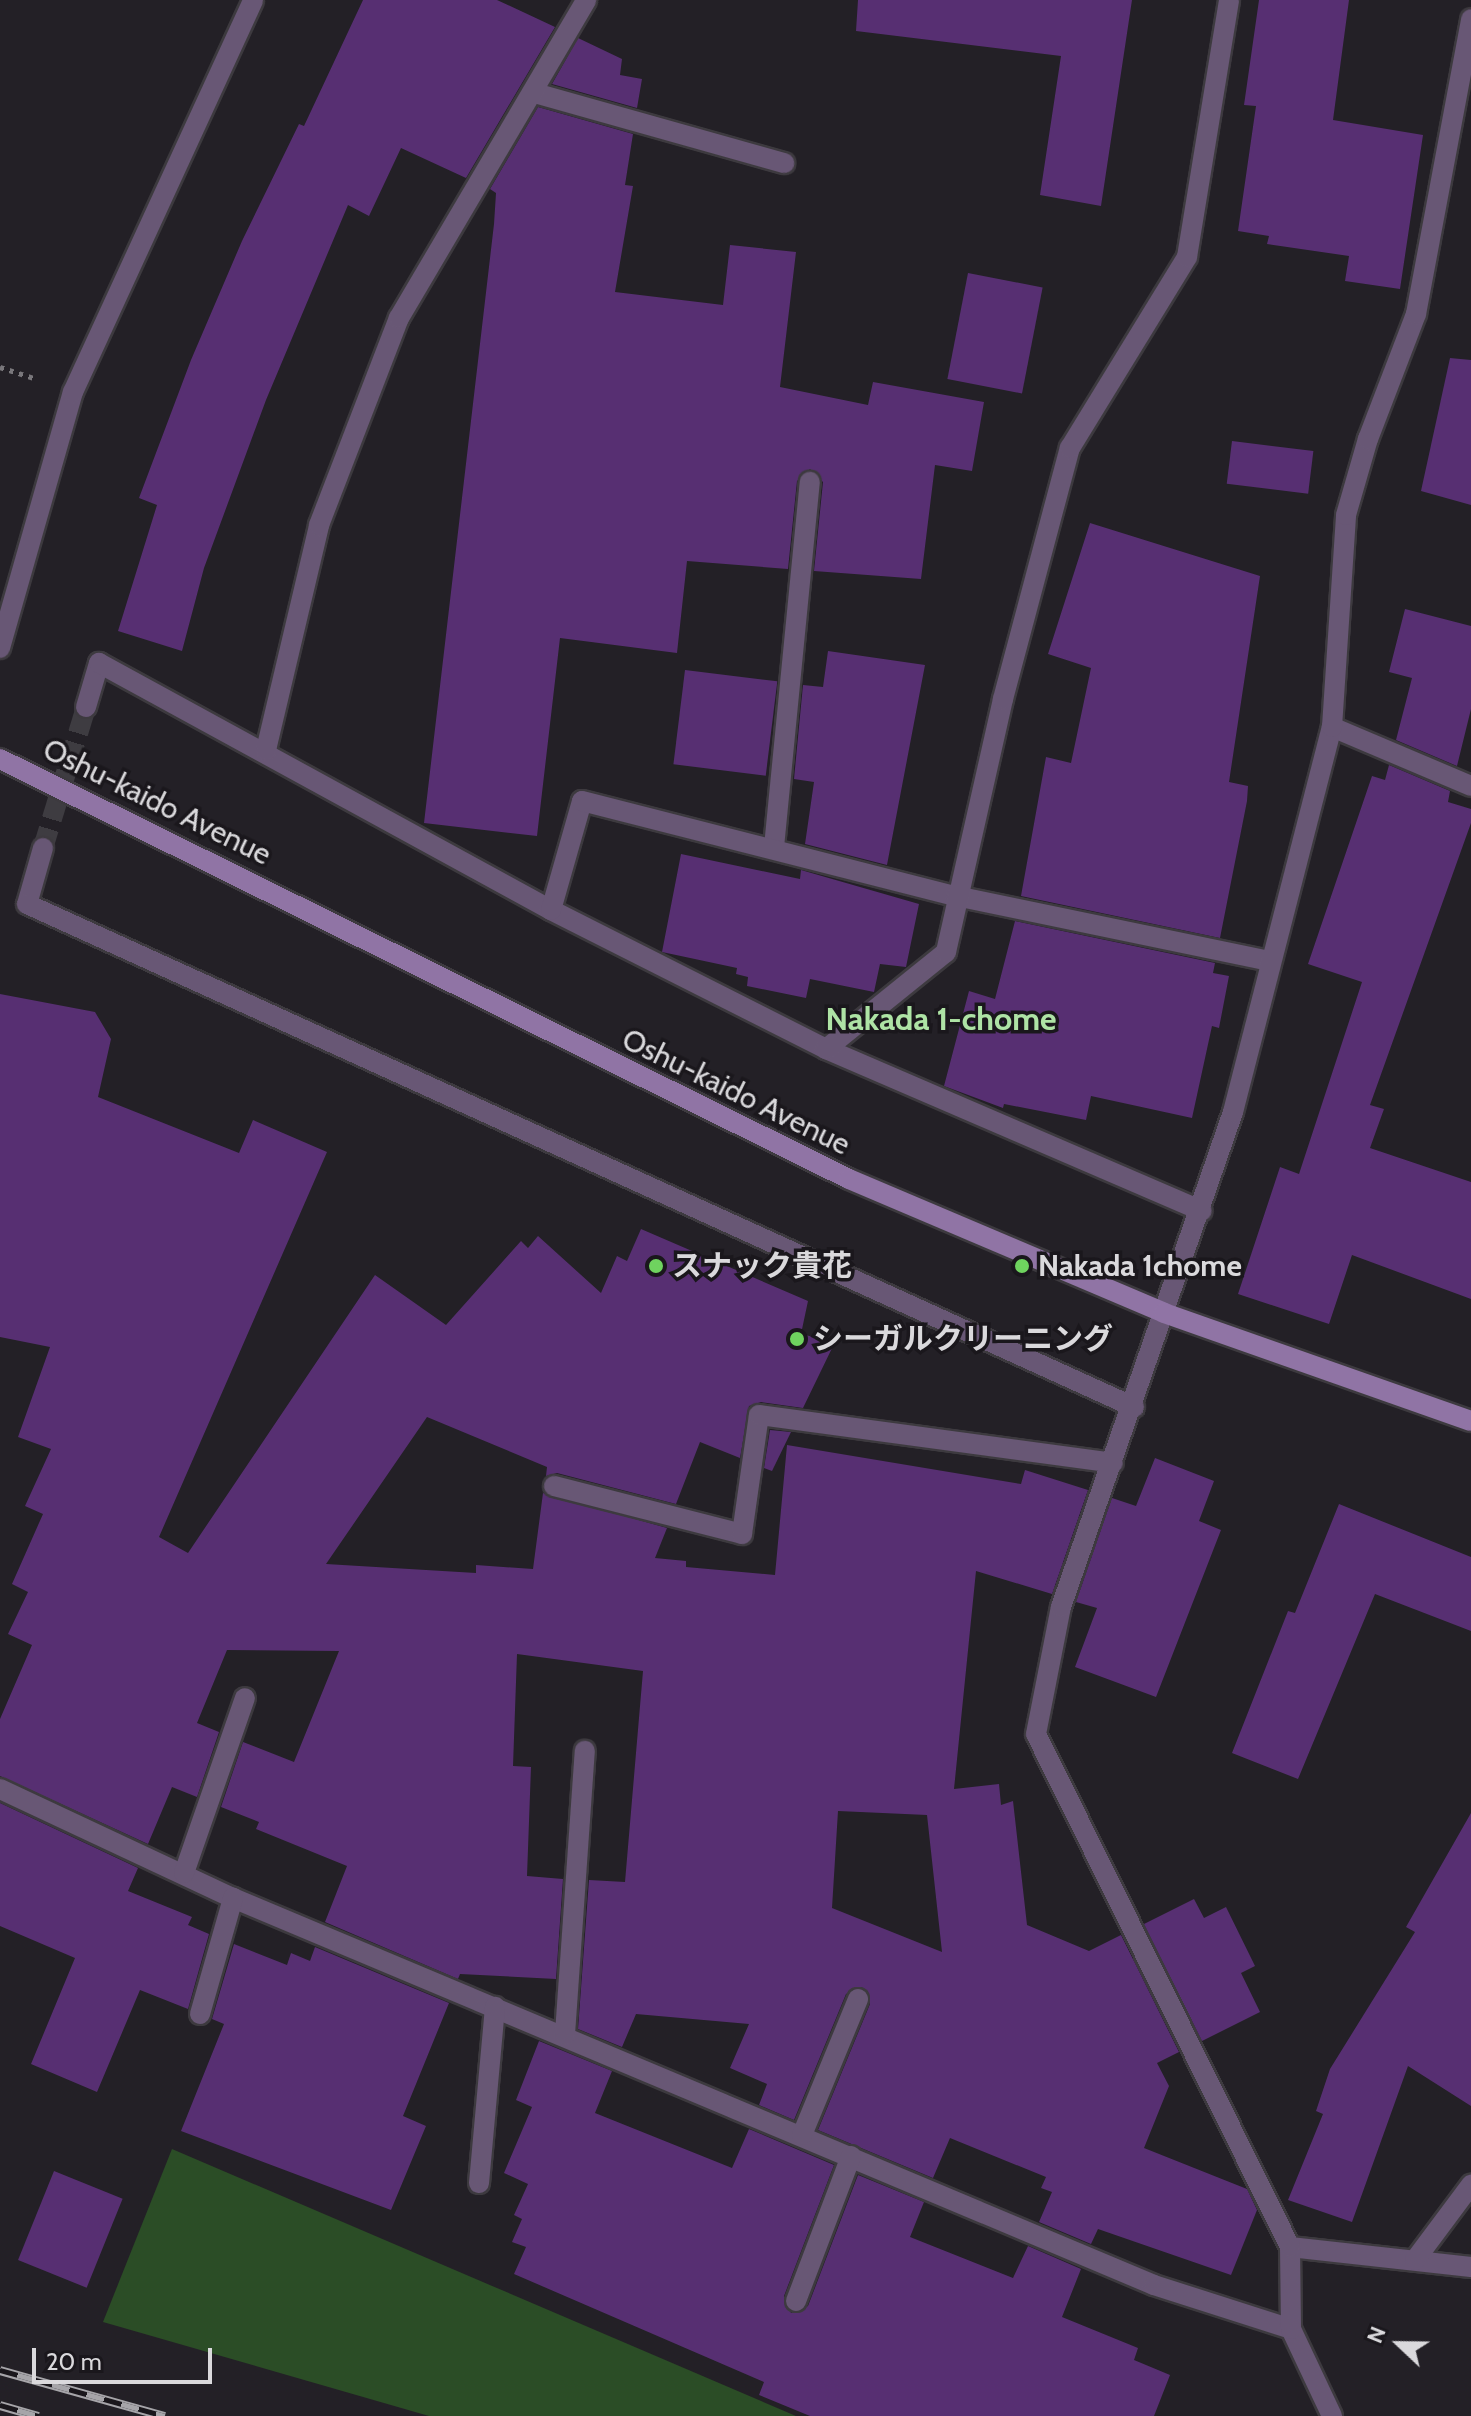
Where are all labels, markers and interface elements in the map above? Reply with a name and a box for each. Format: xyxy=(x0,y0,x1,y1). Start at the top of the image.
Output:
street label: Oshu-kaido Avenue xyxy=(37,731,277,873)
district label: Nakada 1-chome xyxy=(826,1000,1056,1038)
street label: Oshu-kaido Avenue xyxy=(616,1021,856,1163)
place label: スナック貴花 xyxy=(672,1248,852,1284)
place label: Nakada 1chome xyxy=(1038,1248,1242,1284)
marker: スナック貴花 xyxy=(647,1257,665,1275)
marker: Nakada 1chome xyxy=(1013,1257,1031,1275)
place label: シーガルクリーニング xyxy=(813,1321,1113,1357)
marker: シーガルクリーニング xyxy=(788,1330,806,1348)
north arrow xyxy=(1359,2304,1439,2384)
text: N xyxy=(1361,2323,1392,2347)
scale bar xyxy=(36,2332,216,2382)
text: 20 m xyxy=(46,2347,102,2376)

